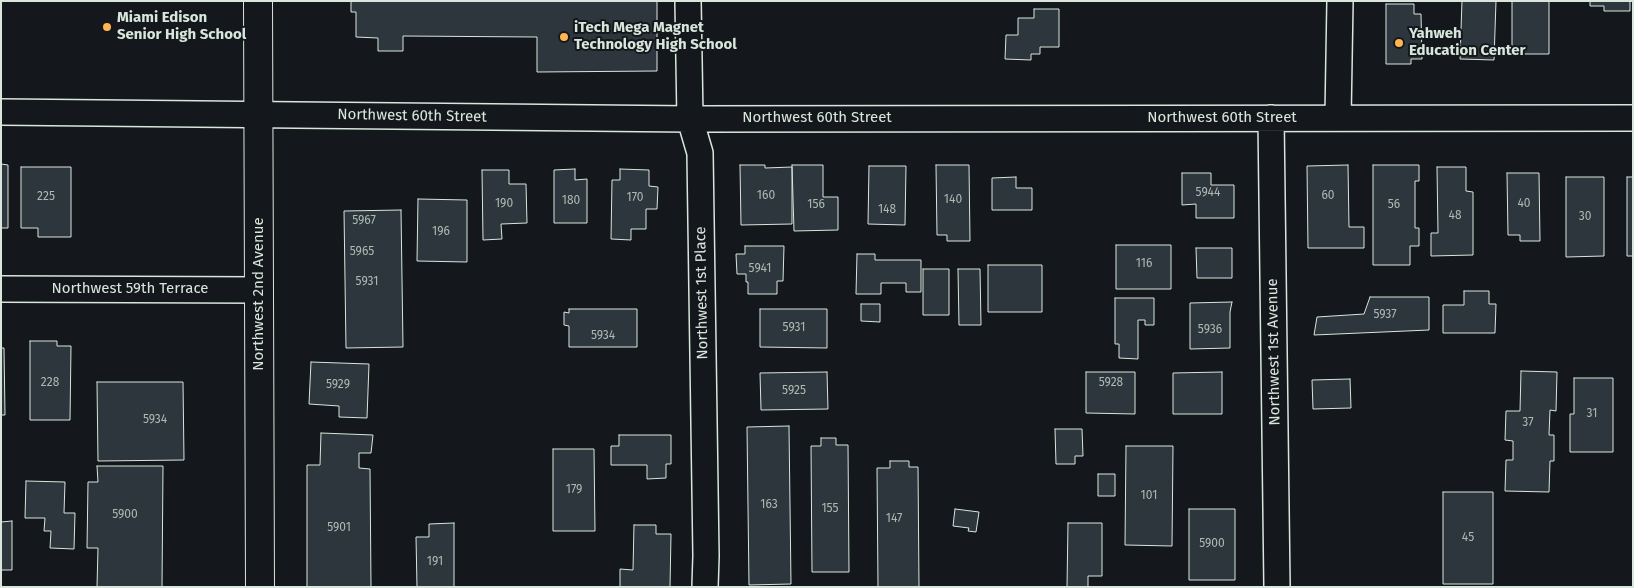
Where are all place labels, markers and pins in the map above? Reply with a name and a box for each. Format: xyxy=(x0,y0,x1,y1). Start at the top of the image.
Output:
place label: Miami Edison Senior High School xyxy=(117,9,246,44)
place label: iTech Mega Magnet Technology High School xyxy=(574,19,737,54)
marker: Miami Edison Senior High School xyxy=(101,21,113,33)
place label: Yahweh Education Center xyxy=(1409,25,1525,60)
marker: iTech Mega Magnet Technology High School xyxy=(558,31,570,43)
marker: Yahweh Education Center xyxy=(1393,37,1405,49)

